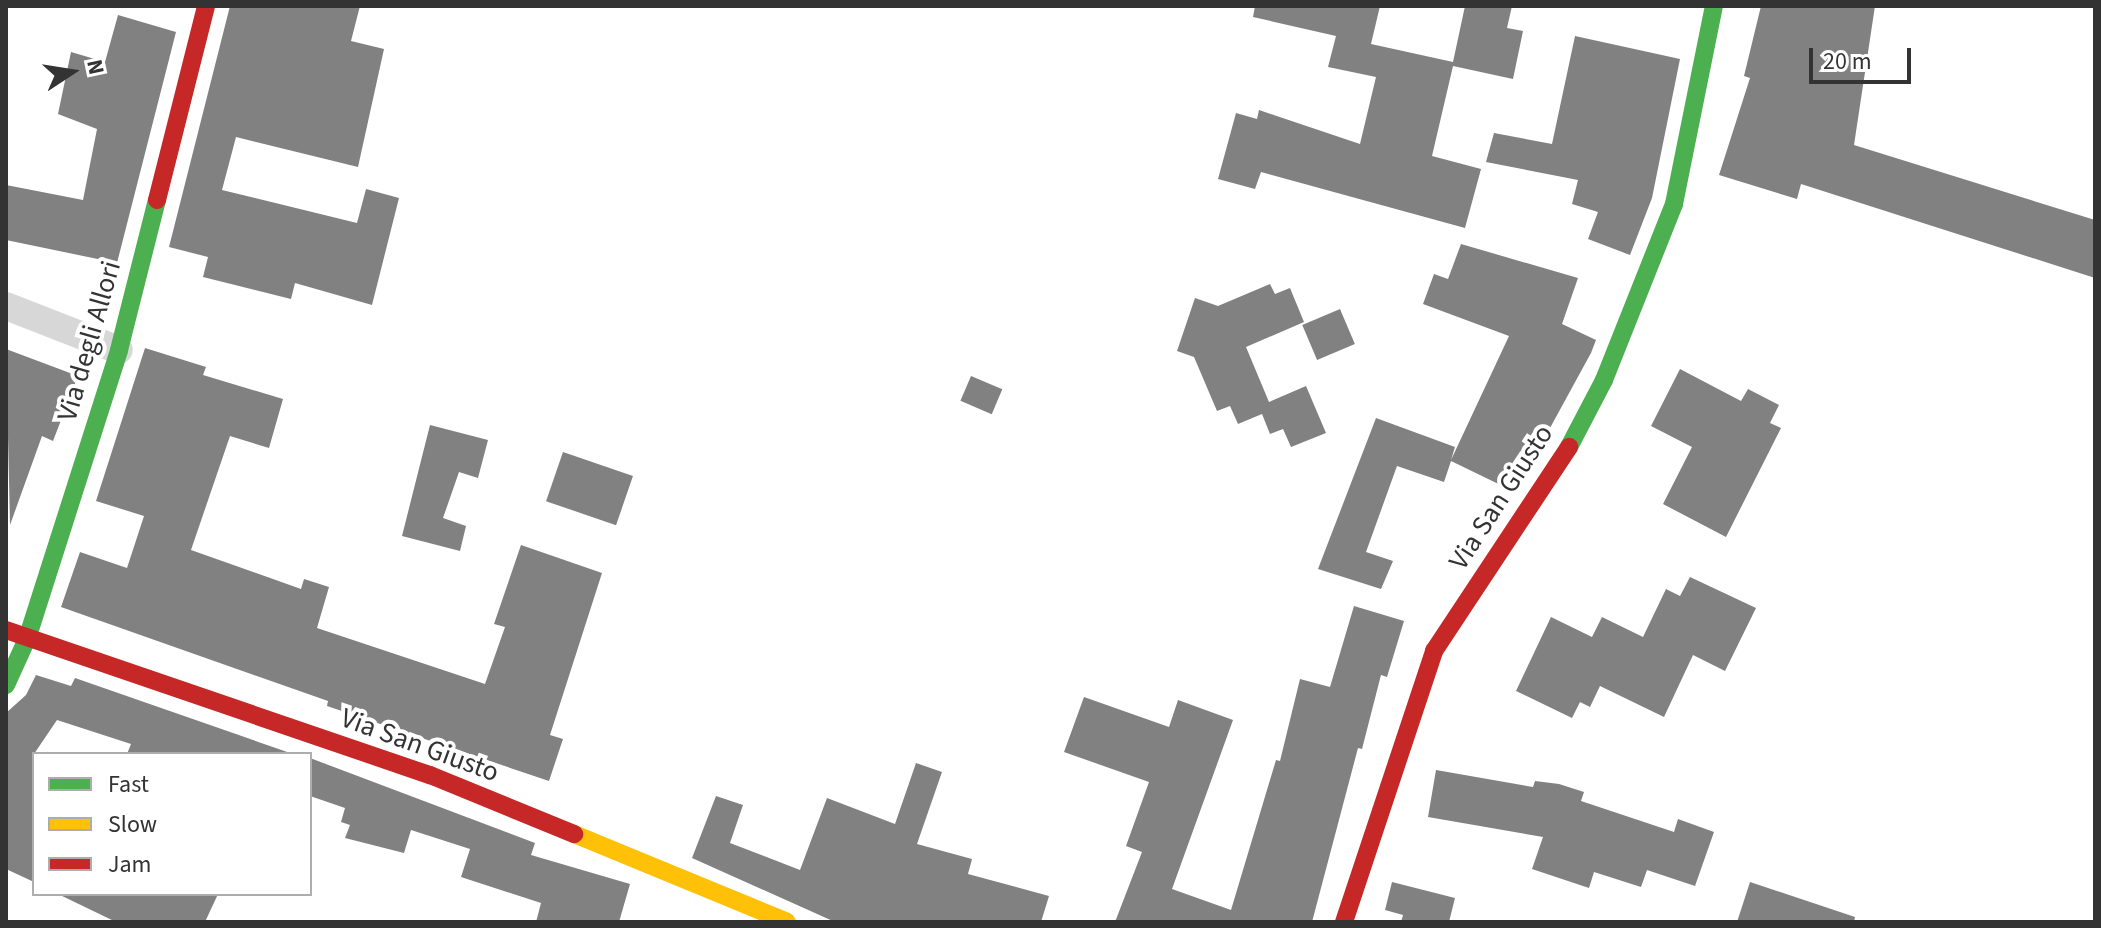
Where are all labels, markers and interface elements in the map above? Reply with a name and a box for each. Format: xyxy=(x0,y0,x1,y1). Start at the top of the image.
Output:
north arrow xyxy=(32,32,112,112)
scale bar xyxy=(1813,32,1915,82)
text: 20 m xyxy=(1823,44,1872,79)
text: N xyxy=(78,57,113,77)
street label: Via degli Allori xyxy=(50,257,128,425)
street label: Via San Giusto xyxy=(1442,418,1560,576)
street label: Via San Giusto xyxy=(336,701,504,789)
legend xyxy=(32,752,312,896)
text: Fast xyxy=(108,767,149,802)
text: Slow xyxy=(108,807,157,842)
text: Jam xyxy=(108,847,152,882)

